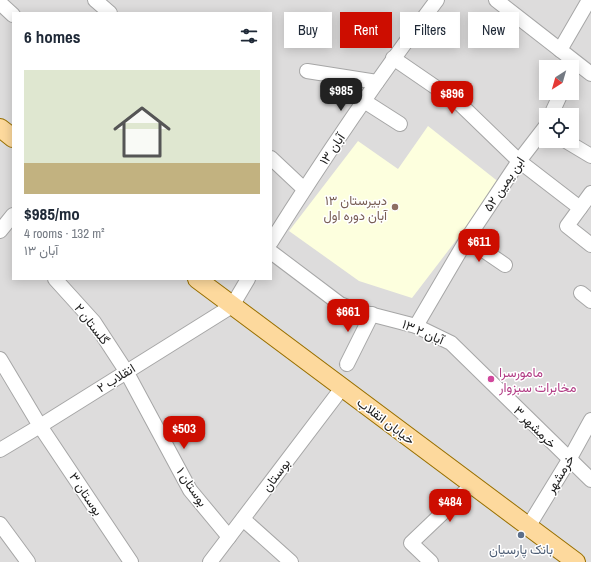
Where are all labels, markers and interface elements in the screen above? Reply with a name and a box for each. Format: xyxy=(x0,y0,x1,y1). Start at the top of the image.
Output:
chip: Buy xyxy=(284,12,332,48)
chip: Rent xyxy=(340,12,392,48)
chip: Filters xyxy=(400,12,460,48)
chip: New xyxy=(468,12,519,48)
text: 6 homes xyxy=(24,25,81,48)
icon: filters xyxy=(238,25,260,47)
north arrow xyxy=(539,60,579,100)
map controls xyxy=(539,60,579,148)
pin: $985 xyxy=(317,78,365,112)
pin: $896 xyxy=(428,81,476,115)
text: $985 xyxy=(329,82,353,99)
text: $896 xyxy=(440,85,464,102)
icon: home xyxy=(106,96,178,168)
button: locate xyxy=(539,108,579,148)
street label: ۱۳ آبان xyxy=(315,129,349,168)
street label: ابن یمین ۵۲ xyxy=(479,153,529,215)
place label: دبیرستان ۱۳ آبان دوره اول xyxy=(323,192,388,224)
text: $985/mo xyxy=(24,202,80,225)
marker: دبیرستان ۱۳ آبان دوره اول xyxy=(390,202,400,212)
text: 4 rooms · 132 m² xyxy=(24,225,105,242)
pin: $611 xyxy=(455,229,503,263)
text: $611 xyxy=(467,233,491,250)
text: ۱۳ آبان xyxy=(24,242,58,259)
pin: $661 xyxy=(324,299,372,333)
street label: گلستان ۲ xyxy=(71,300,114,348)
text: $661 xyxy=(336,303,360,320)
street label: ۱۳ آبان ۲ xyxy=(399,316,448,349)
street label: انقلاب ۲ xyxy=(94,360,138,396)
place label: مامورسرا مخابرات سبزوار xyxy=(498,364,576,396)
marker: مامورسرا مخابرات سبزوار xyxy=(486,374,496,384)
street label: خیابان انقلاب xyxy=(354,394,419,448)
street label: خرمشهر ۳ xyxy=(510,402,560,452)
pin: $503 xyxy=(160,416,208,450)
text: $503 xyxy=(172,420,196,437)
street label: خرمشهر xyxy=(541,451,578,497)
street label: بوستان xyxy=(258,455,294,495)
street label: بوستان ۱ xyxy=(173,464,211,510)
street label: بوستان ۳ xyxy=(65,469,107,519)
pin: $484 xyxy=(426,489,474,523)
text: $484 xyxy=(438,493,462,510)
marker: بانک پارسیان xyxy=(516,530,526,540)
place label: بانک پارسیان xyxy=(489,541,553,559)

